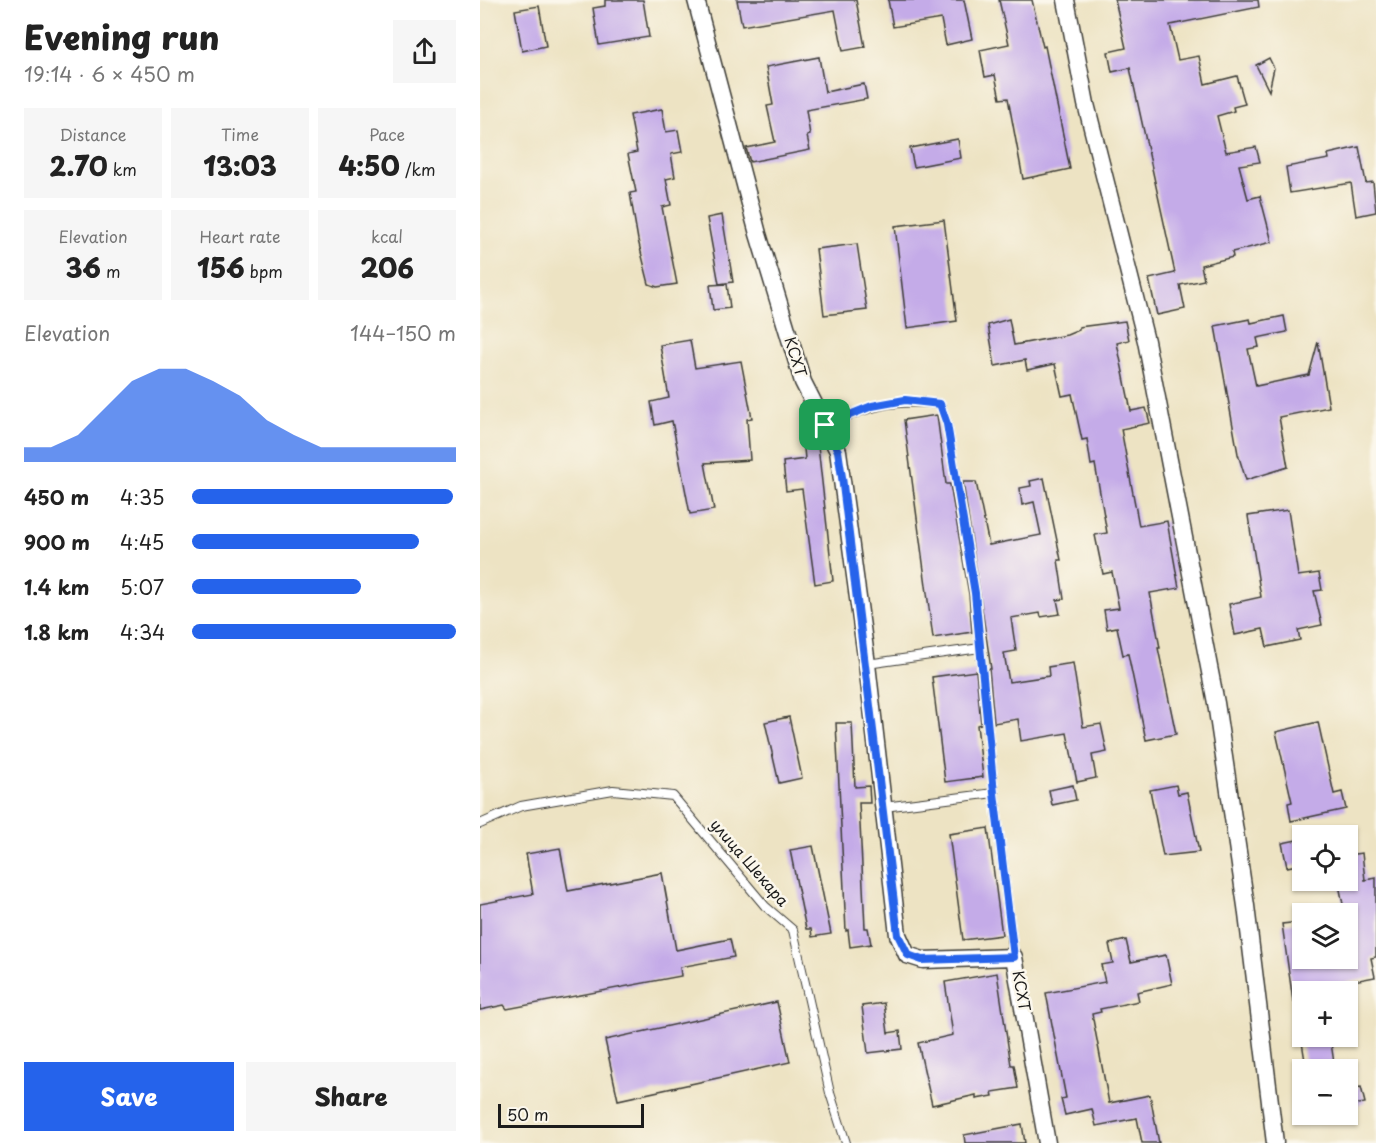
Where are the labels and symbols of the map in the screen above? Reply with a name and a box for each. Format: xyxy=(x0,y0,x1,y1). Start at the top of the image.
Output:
street label: КСХТ xyxy=(779,334,814,380)
pin xyxy=(799,399,850,450)
street label: улица Шекара xyxy=(705,813,795,911)
street label: КСХТ xyxy=(1008,969,1037,1014)
scale bar xyxy=(498,1101,644,1128)

